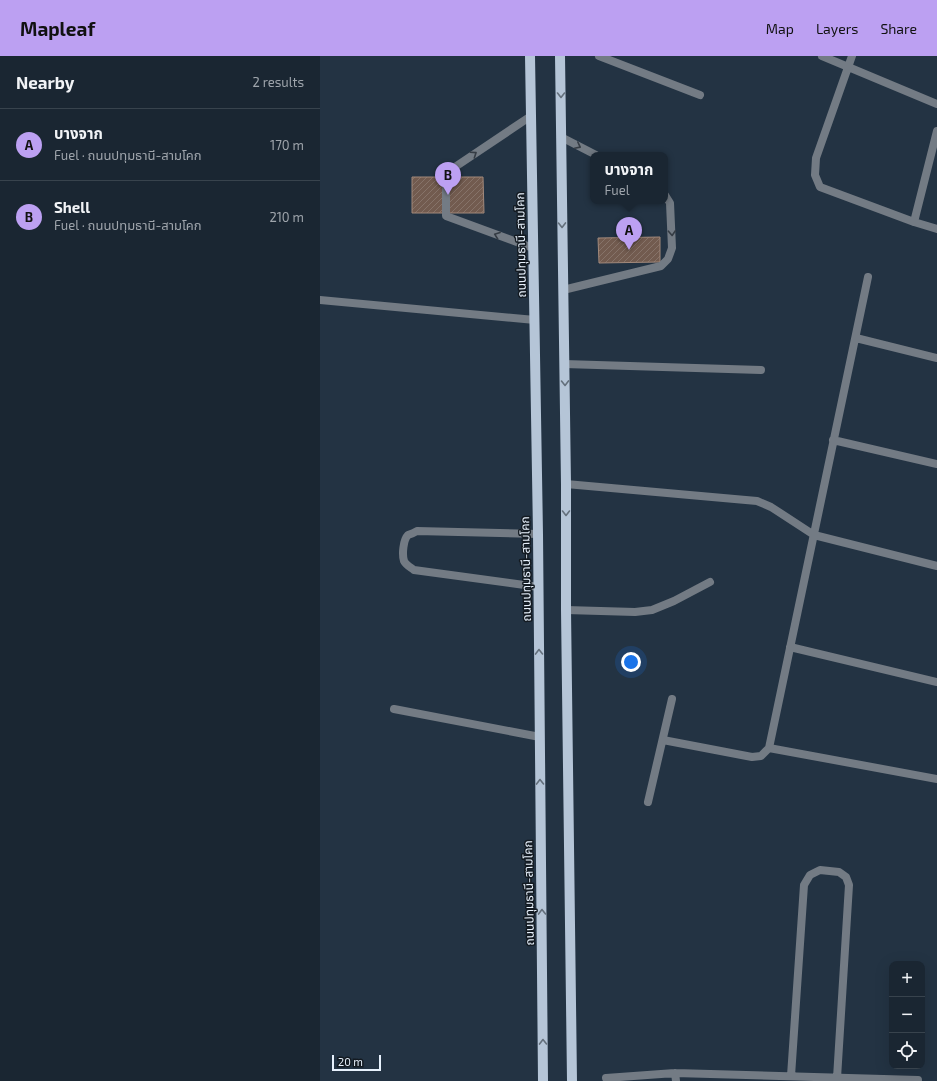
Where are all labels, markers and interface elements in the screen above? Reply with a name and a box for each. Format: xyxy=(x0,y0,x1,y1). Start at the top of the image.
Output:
text: Mapleaf xyxy=(20,17,95,40)
text: Map xyxy=(766,20,794,37)
text: Layers xyxy=(816,20,858,37)
text: Share xyxy=(880,20,917,37)
text: Nearby xyxy=(16,72,74,92)
text: 2 results xyxy=(252,74,304,90)
one-way arrow xyxy=(557,92,565,98)
text: บางจาก xyxy=(54,124,103,142)
text: A xyxy=(25,137,33,153)
text: 170 m xyxy=(270,137,304,153)
one-way arrow xyxy=(574,141,582,149)
text: Fuel · ถนนปทุมธานี-สามโคก xyxy=(54,147,202,163)
one-way arrow xyxy=(469,152,476,159)
popup xyxy=(590,152,668,204)
text: บางจาก xyxy=(605,160,653,178)
pin: B xyxy=(435,162,461,195)
text: Fuel xyxy=(605,182,630,198)
street label: ถนนปทุมธานี-สามโคก xyxy=(512,192,529,298)
text: Shell xyxy=(54,198,90,216)
text: B xyxy=(25,209,33,225)
text: 210 m xyxy=(269,209,304,225)
text: Fuel · ถนนปทุมธานี-สามโคก xyxy=(54,217,202,233)
pin: A xyxy=(616,217,642,250)
one-way arrow xyxy=(558,222,566,228)
one-way arrow xyxy=(667,230,676,236)
one-way arrow xyxy=(493,231,500,239)
one-way arrow xyxy=(561,380,569,386)
one-way arrow xyxy=(562,510,570,516)
street label: ถนนปทุมธานี-สามโคก xyxy=(517,516,534,622)
one-way arrow xyxy=(535,649,543,655)
your location xyxy=(621,652,641,672)
one-way arrow xyxy=(536,779,544,785)
street label: ถนนปทุมธานี-สามโคก xyxy=(520,840,537,946)
one-way arrow xyxy=(538,909,546,915)
map controls xyxy=(889,961,925,1069)
button: + xyxy=(889,961,925,997)
button: − xyxy=(889,997,925,1033)
button: locate xyxy=(889,1033,925,1069)
one-way arrow xyxy=(539,1039,547,1045)
scale bar xyxy=(332,1053,381,1072)
text: 20 m xyxy=(338,1055,363,1068)

